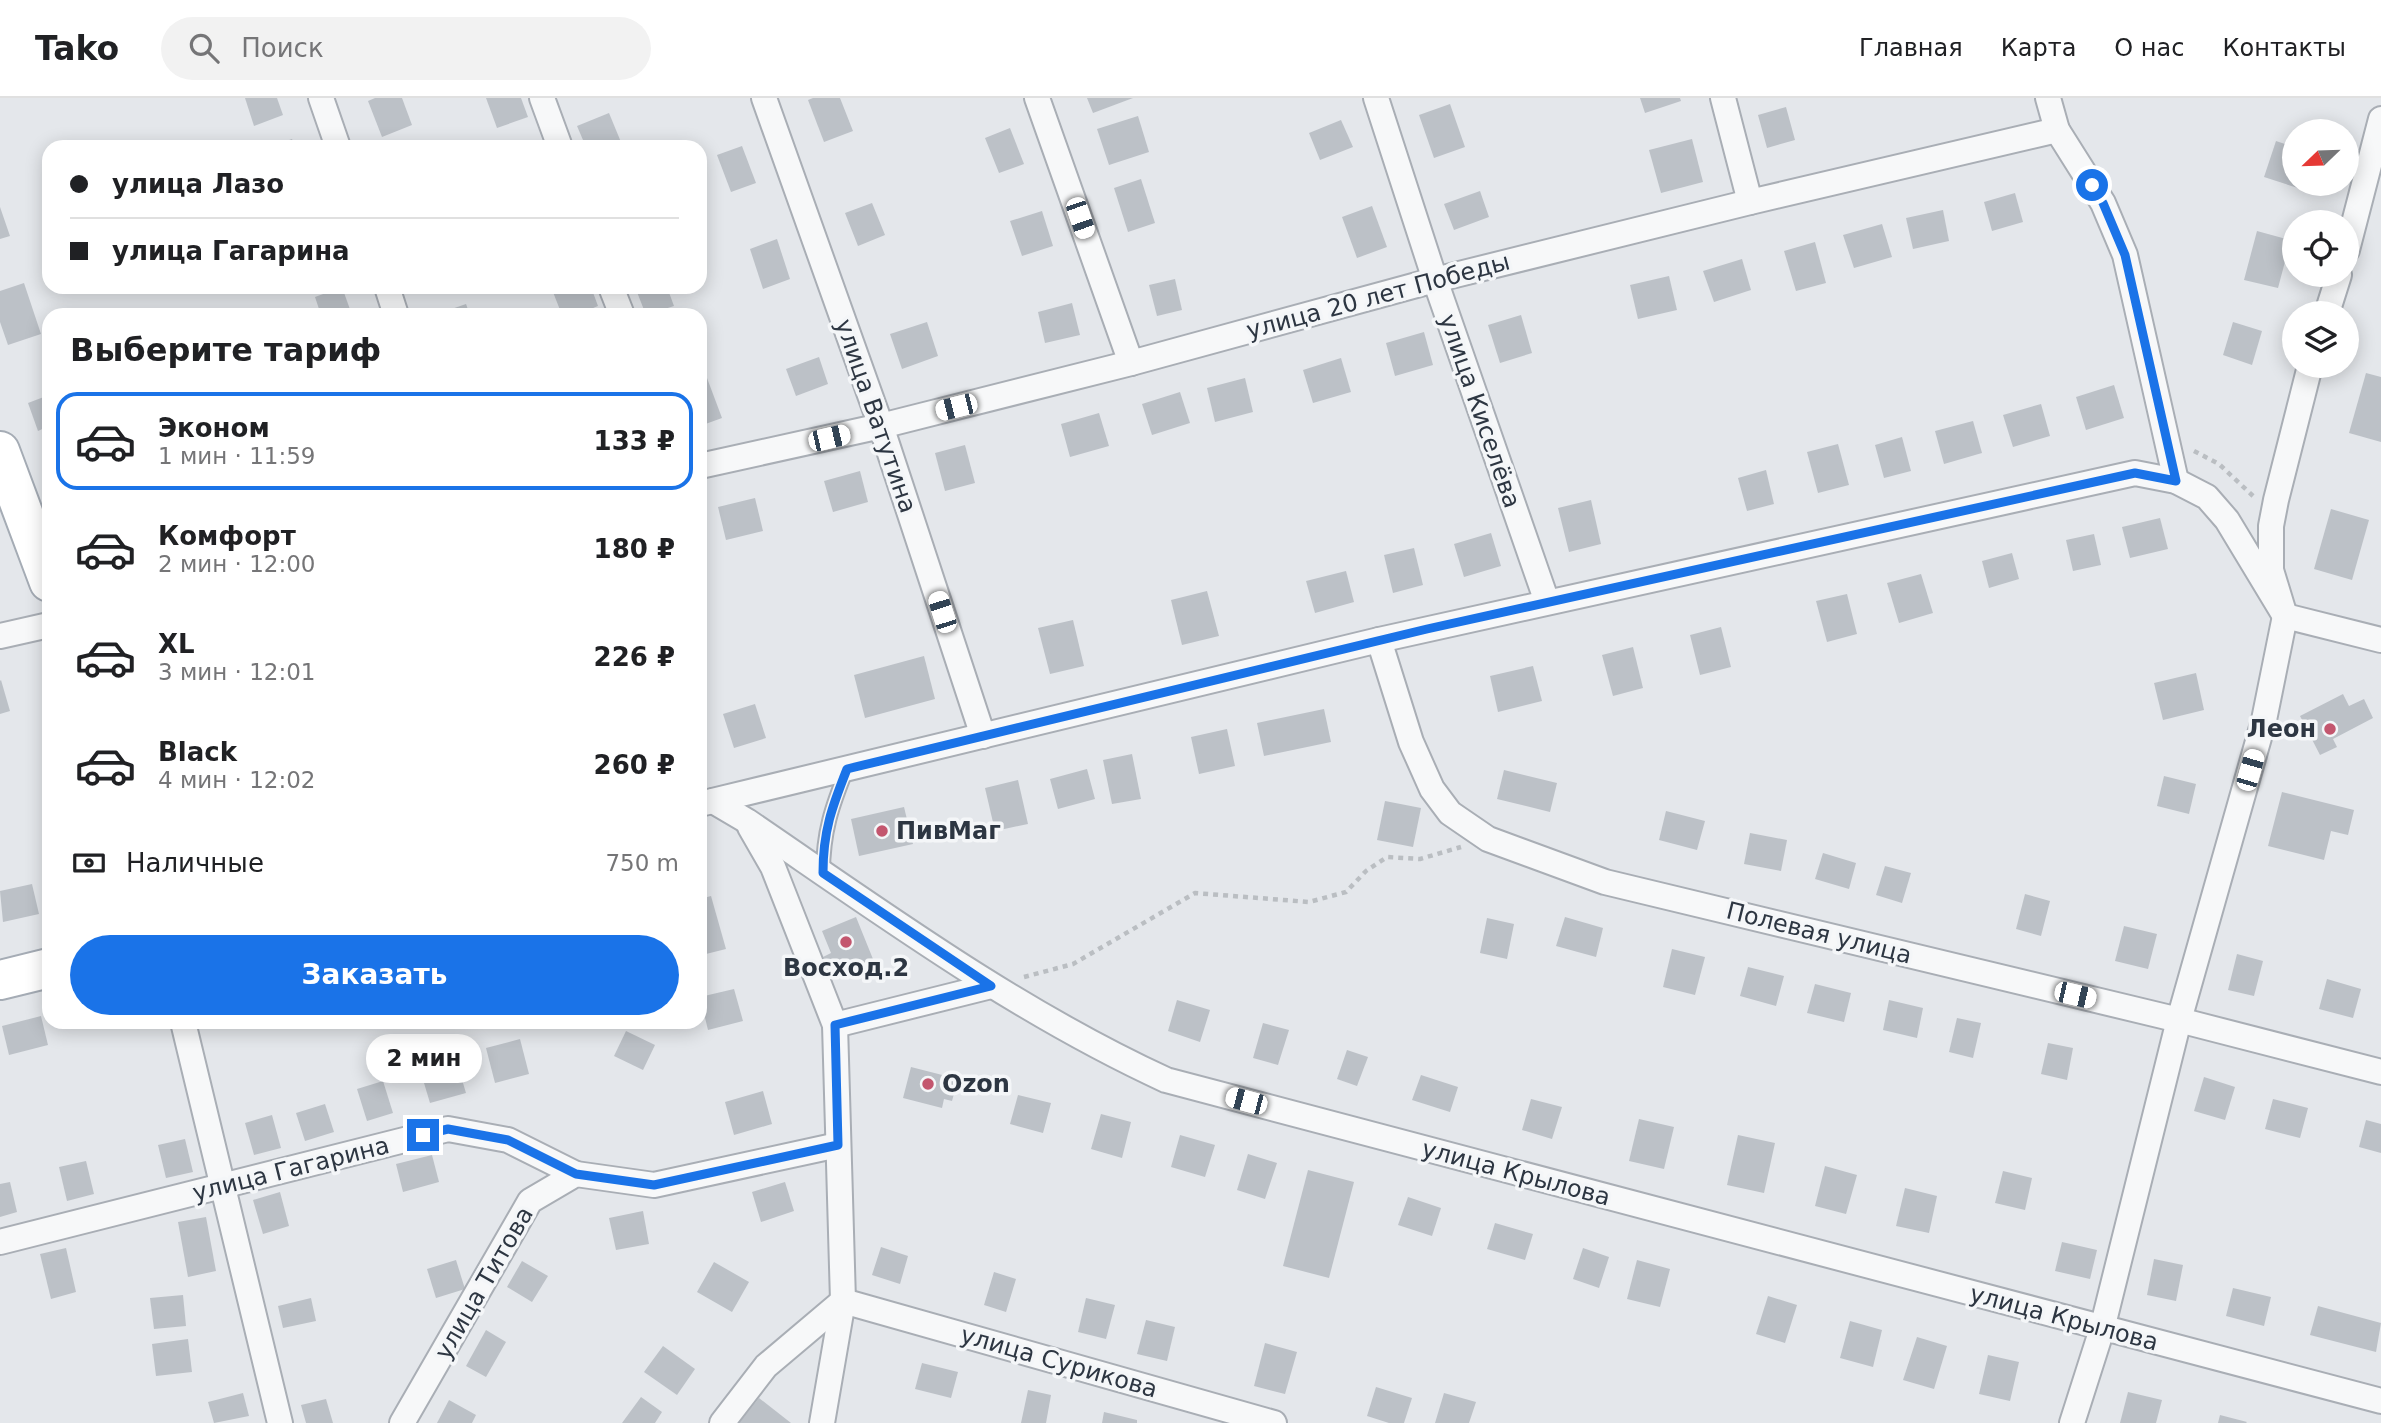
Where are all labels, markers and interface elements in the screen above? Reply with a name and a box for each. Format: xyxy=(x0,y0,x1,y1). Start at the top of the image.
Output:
search box xyxy=(161,17,651,80)
text: Tako xyxy=(35,29,119,68)
icon: search xyxy=(185,29,223,67)
text: Поиск xyxy=(241,33,324,63)
text: Главная xyxy=(1859,34,1963,62)
text: Карта xyxy=(2001,34,2076,62)
text: О нас xyxy=(2114,34,2184,62)
text: Контакты xyxy=(2222,34,2346,62)
north arrow xyxy=(2282,119,2359,196)
map controls xyxy=(2282,119,2359,378)
text: улица Лазо xyxy=(112,169,284,199)
route start xyxy=(2076,169,2108,201)
car xyxy=(1064,195,1097,241)
button: locate xyxy=(2282,210,2359,287)
text: улица Гагарина xyxy=(112,236,350,266)
street label: улица 20 лет Победы xyxy=(1243,247,1513,345)
button: layers xyxy=(2282,301,2359,378)
street label: улица Киселёва xyxy=(1434,310,1526,512)
street label: улица Ватутина xyxy=(830,315,922,517)
text: Выберите тариф xyxy=(70,331,381,369)
car xyxy=(934,392,979,422)
icon: car xyxy=(74,410,137,473)
text: Эконом xyxy=(158,413,270,443)
car xyxy=(807,423,852,453)
text: 133 ₽ xyxy=(594,426,675,456)
text: 1 мин · 11:59 xyxy=(158,443,316,469)
icon: car xyxy=(74,518,137,581)
text: Комфорт xyxy=(158,521,296,551)
text: 180 ₽ xyxy=(594,534,675,564)
text: 2 мин · 12:00 xyxy=(158,551,316,577)
car xyxy=(926,589,959,635)
icon: car xyxy=(74,626,137,689)
text: XL xyxy=(158,629,195,659)
text: 226 ₽ xyxy=(594,642,675,672)
text: 3 мин · 12:01 xyxy=(158,659,316,685)
place label: Леон xyxy=(2247,715,2316,743)
marker: Леон xyxy=(2322,721,2338,737)
icon: car xyxy=(74,734,137,797)
text: Black xyxy=(158,737,237,767)
car xyxy=(2235,747,2266,793)
text: 260 ₽ xyxy=(594,750,675,780)
text: 4 мин · 12:02 xyxy=(158,767,316,793)
place label: ПивМаг xyxy=(896,817,1001,845)
marker: ПивМаг xyxy=(874,823,890,839)
icon: cash xyxy=(70,844,108,882)
text: Наличные xyxy=(126,848,264,878)
text: 750 m xyxy=(605,850,679,876)
street label: Полевая улица xyxy=(1723,896,1915,970)
marker: Восход.2 xyxy=(838,934,854,950)
button: Заказать xyxy=(70,935,679,1015)
place label: Восход.2 xyxy=(783,954,909,982)
car xyxy=(2053,980,2098,1010)
callout: 2 мин xyxy=(365,1034,481,1082)
text: 2 мин xyxy=(387,1045,461,1071)
place label: Ozon xyxy=(942,1070,1010,1098)
marker: Ozon xyxy=(920,1076,936,1092)
car xyxy=(1223,1085,1270,1117)
route end xyxy=(407,1119,439,1151)
street label: улица Гагарина xyxy=(190,1131,392,1207)
street label: улица Крылова xyxy=(1419,1134,1613,1212)
street label: улица Титова xyxy=(429,1202,539,1364)
street label: улица Крылова xyxy=(1967,1279,2161,1357)
street label: улица Сурикова xyxy=(957,1320,1161,1404)

